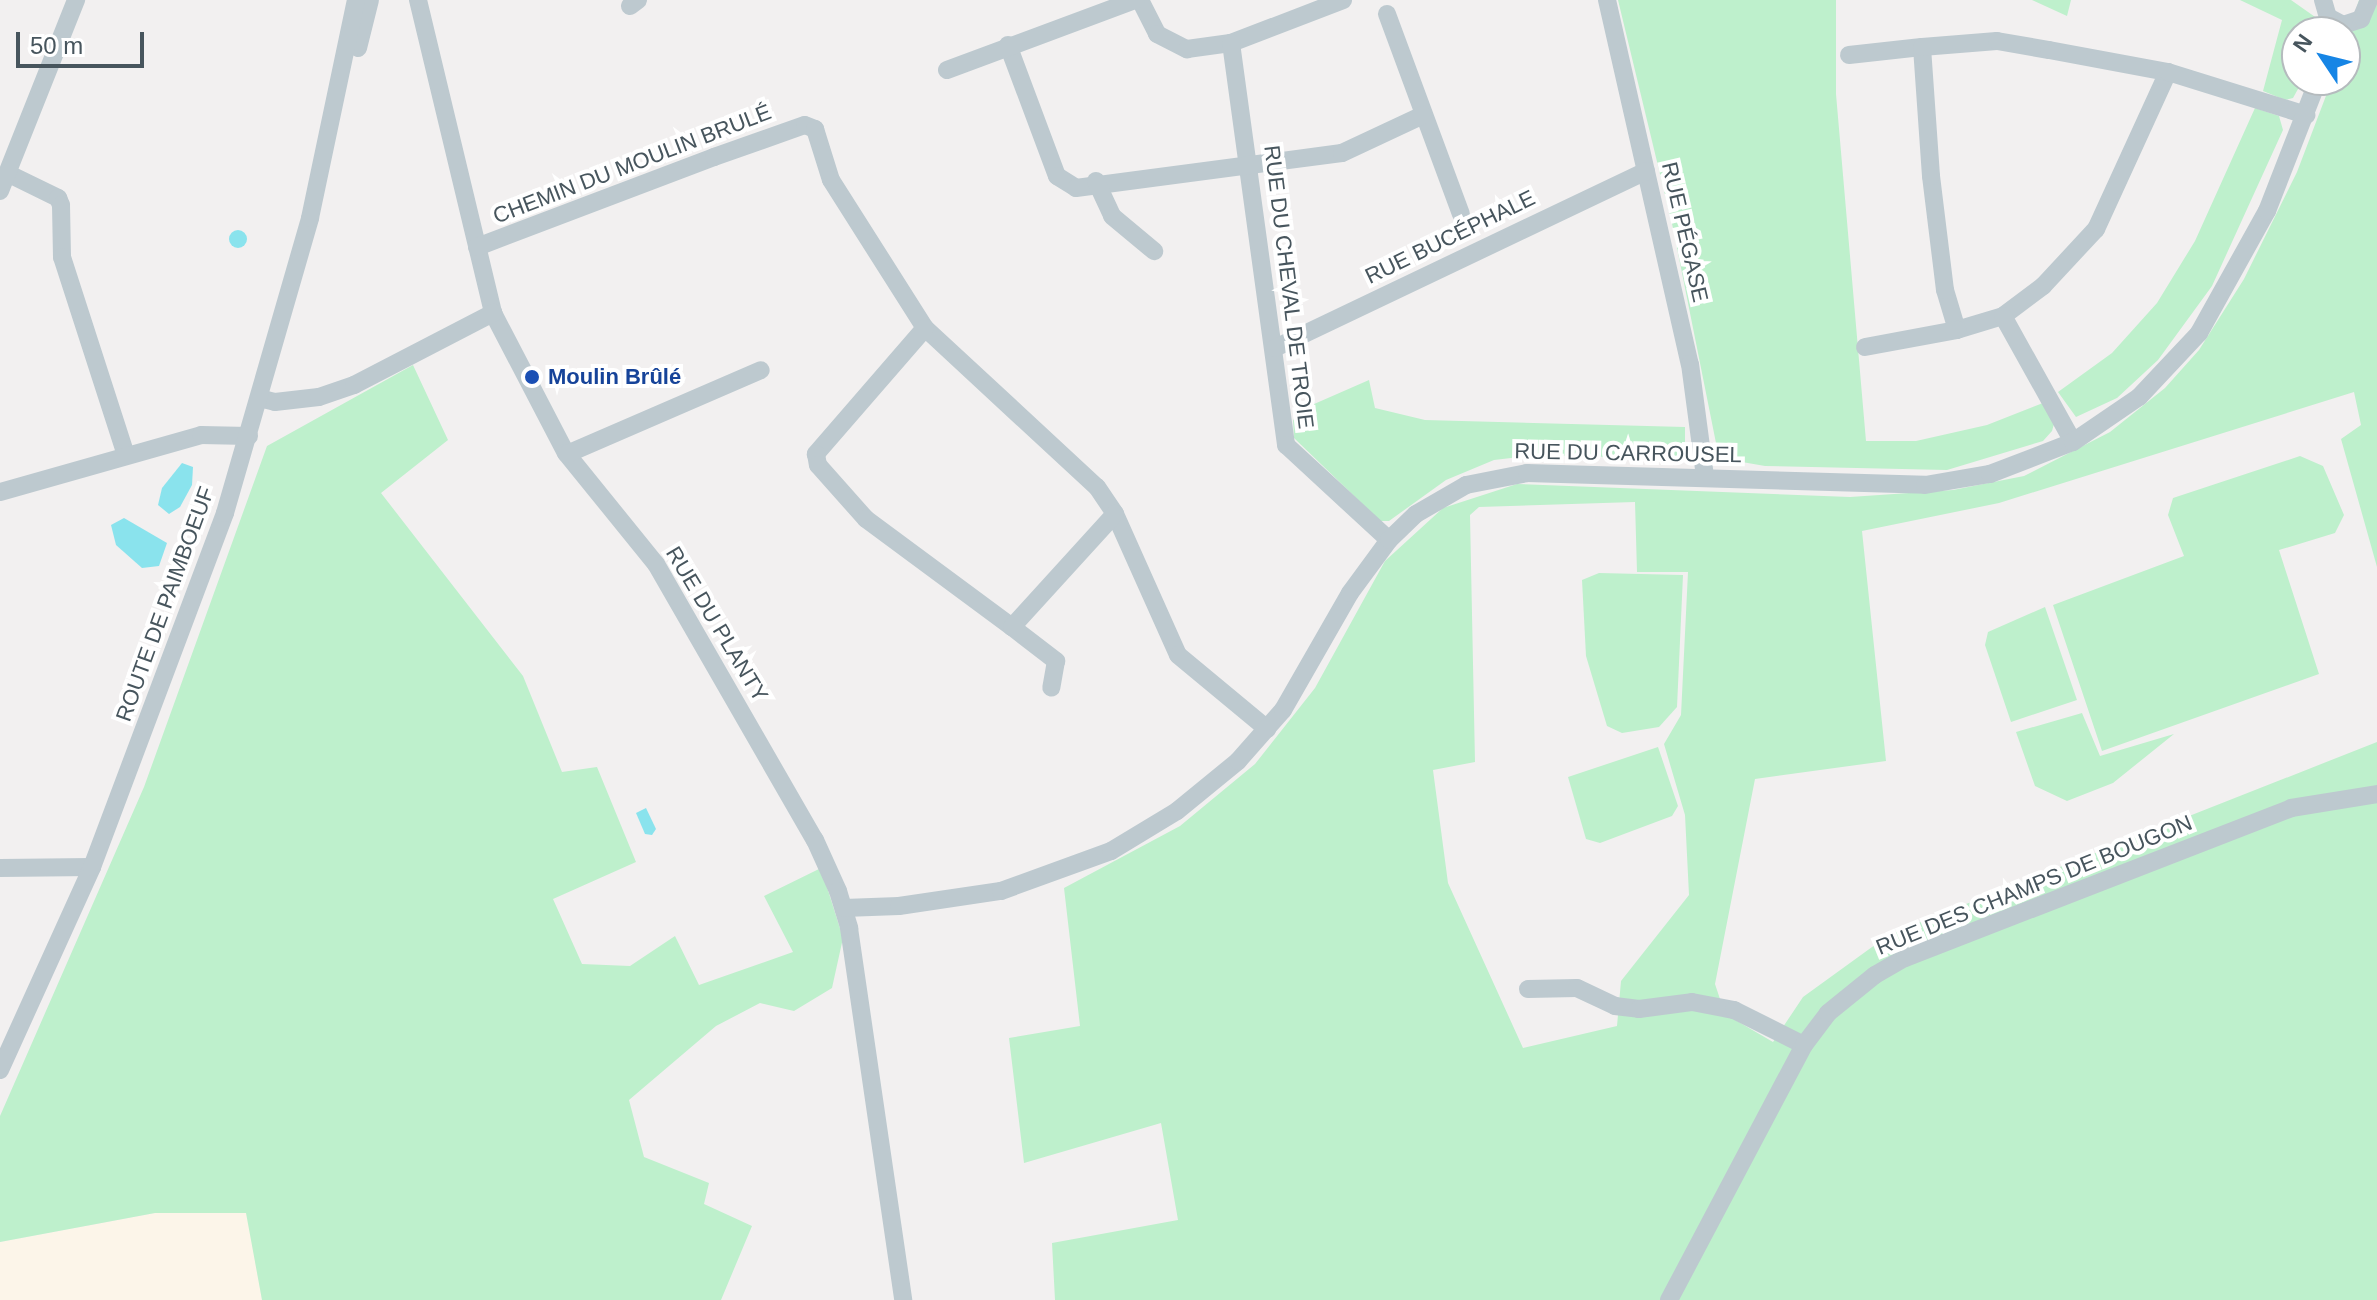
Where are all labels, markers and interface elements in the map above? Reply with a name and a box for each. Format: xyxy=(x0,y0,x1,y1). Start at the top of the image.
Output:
scale bar xyxy=(20,16,148,66)
north arrow xyxy=(2281,16,2361,96)
text: N xyxy=(2288,29,2317,57)
text: 50 m xyxy=(30,32,83,59)
street label: CHEMIN DU MOULIN BRULÉ xyxy=(489,99,775,229)
street label: RUE DU CHEVAL DE TROIE xyxy=(1258,143,1320,431)
street label: RUE PÉGASE xyxy=(1656,159,1714,305)
street label: RUE BUCÉPHALE xyxy=(1361,184,1539,290)
place label: Moulin Brûlé xyxy=(548,364,681,390)
marker: Moulin Brûlé xyxy=(523,368,541,386)
street label: RUE DU CARROUSEL xyxy=(1514,438,1742,468)
street label: ROUTE DE PAIMBOEUF xyxy=(110,483,220,725)
street label: RUE DU PLANTY xyxy=(660,542,774,706)
street label: RUE DES CHAMPS DE BOUGON xyxy=(1872,809,2196,961)

